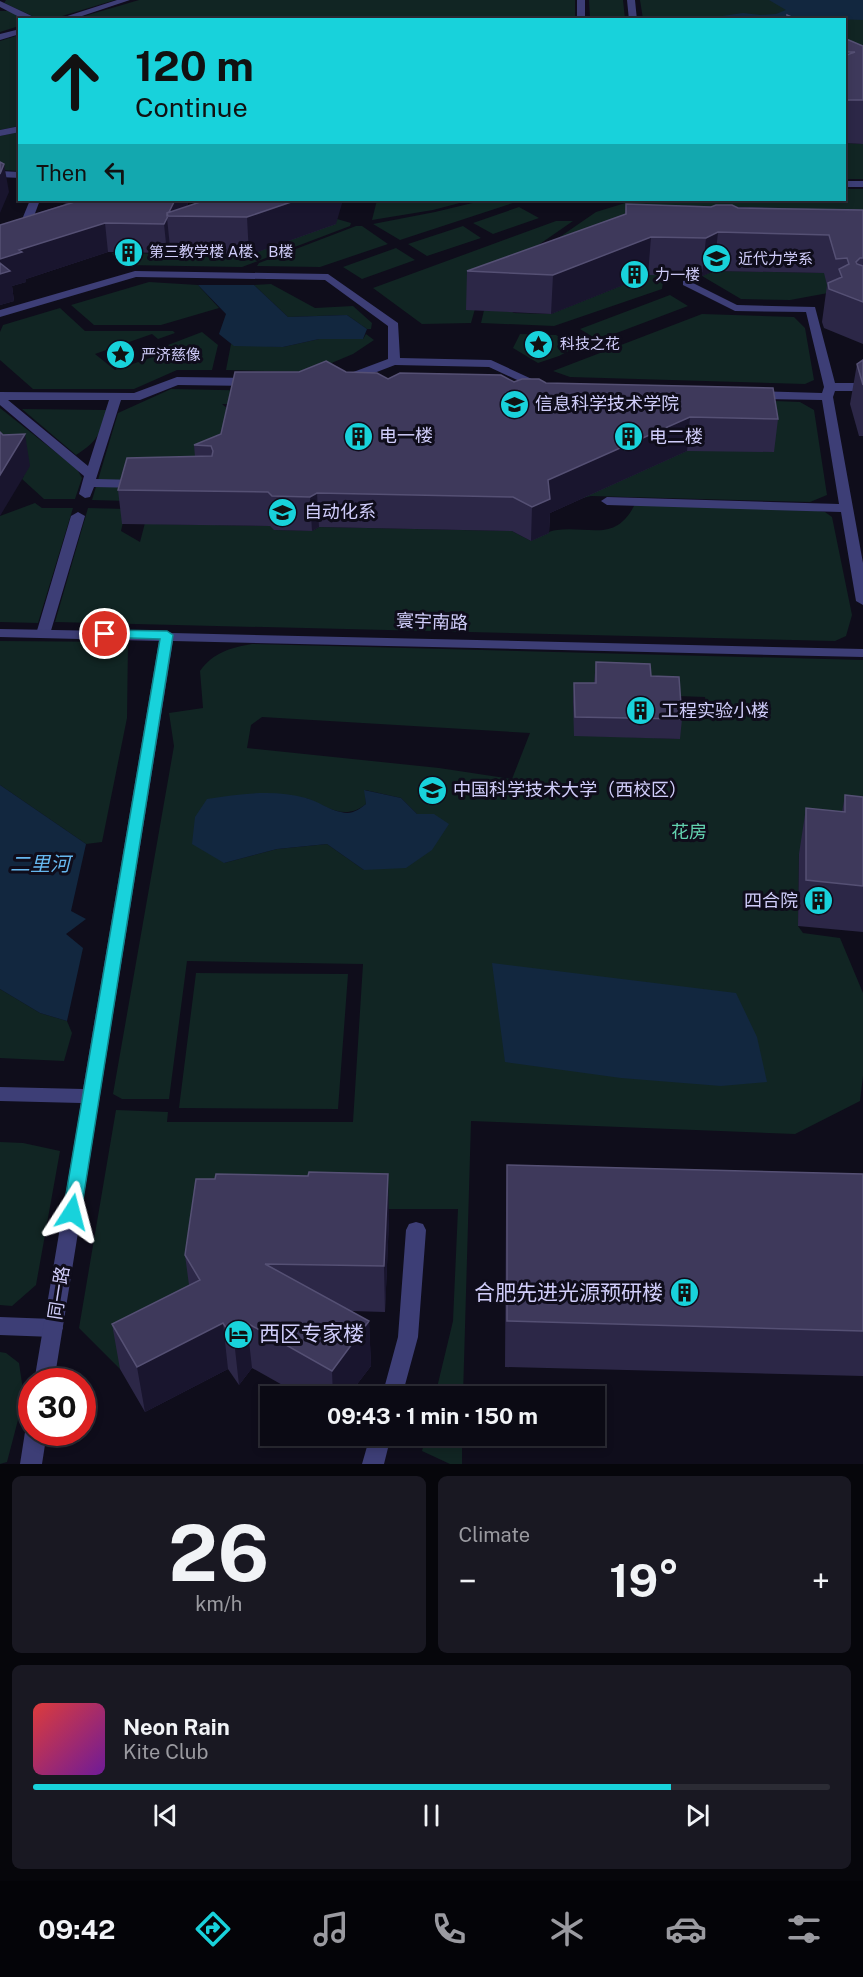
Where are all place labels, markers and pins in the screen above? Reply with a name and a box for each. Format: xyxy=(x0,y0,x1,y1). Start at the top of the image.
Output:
building icon: 第三教学楼 A楼、B楼 xyxy=(112,236,144,268)
place label: 第三教学楼 A楼、B楼 xyxy=(149,243,293,260)
school or university icon: 近代力学系 xyxy=(701,243,733,275)
place label: 近代力学系 xyxy=(738,250,813,267)
building icon: 力一楼 xyxy=(618,259,650,291)
place label: 力一楼 xyxy=(655,266,700,283)
place icon: 科技之花 xyxy=(523,328,555,360)
place label: 科技之花 xyxy=(560,335,620,352)
place icon: 严济慈像 xyxy=(104,339,136,371)
place label: 严济慈像 xyxy=(141,346,201,363)
school or university icon: 信息科学技术学院 xyxy=(498,388,530,420)
place label: 信息科学技术学院 xyxy=(535,393,679,414)
building icon: 电一楼 xyxy=(342,420,374,452)
building icon: 电二楼 xyxy=(612,421,644,453)
place label: 电一楼 xyxy=(379,425,433,446)
place label: 电二楼 xyxy=(649,426,703,447)
school or university icon: 自动化系 xyxy=(267,496,299,528)
place label: 自动化系 xyxy=(304,501,376,522)
pin xyxy=(79,608,130,659)
building icon: 工程实验小楼 xyxy=(624,695,656,727)
place label: 工程实验小楼 xyxy=(661,700,769,721)
school or university icon: 中国科学技术大学（西校区） xyxy=(416,774,448,806)
place label: 中国科学技术大学（西校区） xyxy=(453,779,687,800)
building icon: 四合院 xyxy=(803,885,835,917)
place label: 四合院 xyxy=(744,890,798,911)
building icon: 合肥先进光源预研楼 xyxy=(668,1277,700,1309)
place label: 合肥先进光源预研楼 xyxy=(474,1280,663,1305)
hotel icon: 西区专家楼 xyxy=(222,1318,254,1350)
place label: 西区专家楼 xyxy=(259,1321,364,1346)

